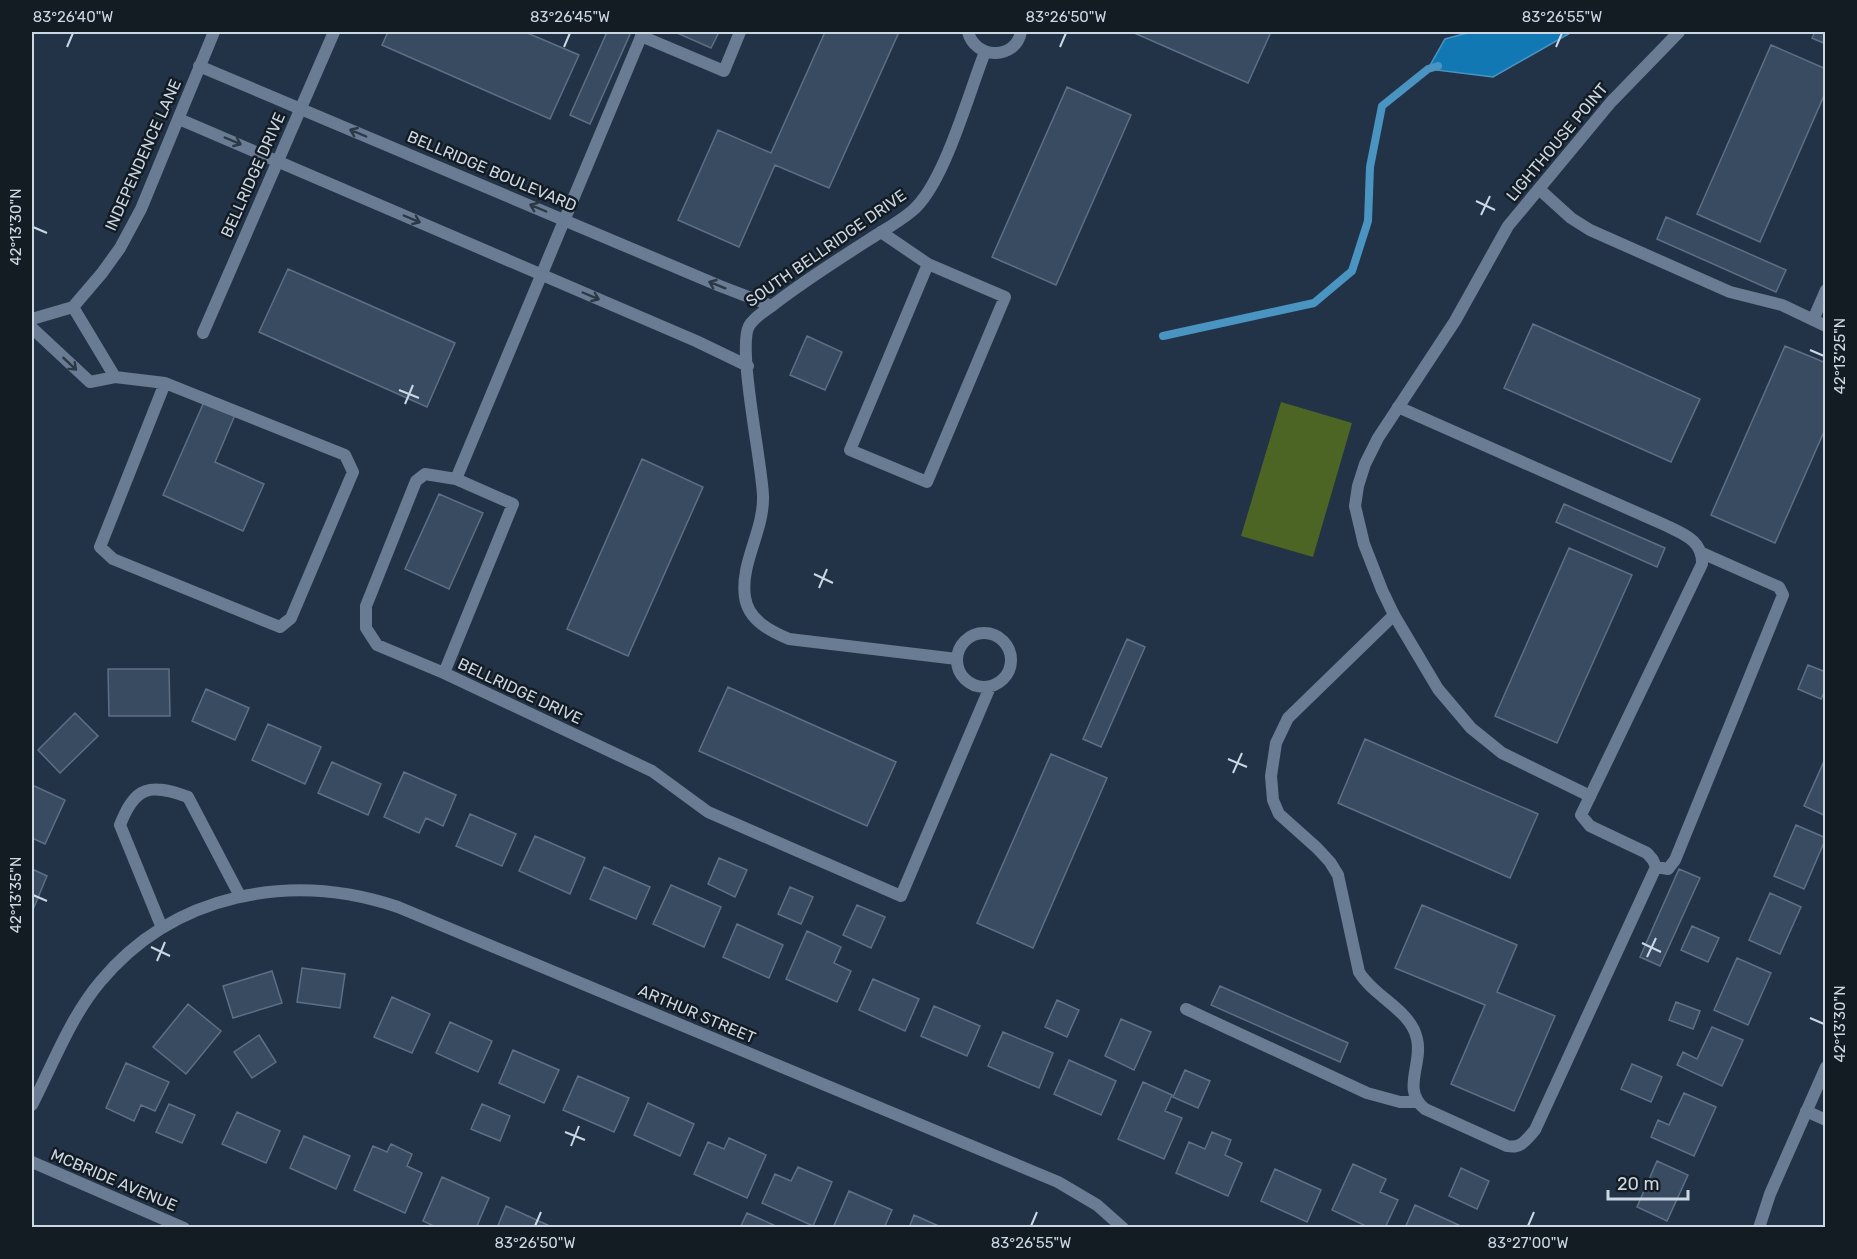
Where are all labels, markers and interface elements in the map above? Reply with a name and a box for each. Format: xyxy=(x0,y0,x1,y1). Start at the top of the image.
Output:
text: 83°26'40"W xyxy=(33,8,113,26)
text: 83°26'45"W xyxy=(530,8,610,26)
text: 83°26'50"W xyxy=(1025,8,1107,26)
text: 83°26'55"W xyxy=(1522,8,1602,26)
street label: INDEPENDENCE LANE xyxy=(101,76,185,234)
street label: LIGHTHOUSE POINT xyxy=(1502,79,1612,205)
street label: BELLRIDGE DRIVE xyxy=(217,110,289,240)
one-way arrow xyxy=(349,127,368,138)
street label: BELLRIDGE BOULEVARD xyxy=(405,127,579,215)
one-way arrow xyxy=(223,136,241,147)
street label: SOUTH BELLRIDGE DRIVE xyxy=(742,185,910,311)
text: 42°13'30"N xyxy=(7,188,25,266)
one-way arrow xyxy=(529,202,547,214)
one-way arrow xyxy=(402,213,420,225)
one-way arrow xyxy=(708,279,727,290)
one-way arrow xyxy=(581,291,599,302)
text: 42°13'25"N xyxy=(1831,318,1849,394)
one-way arrow xyxy=(62,356,77,370)
street label: BELLRIDGE DRIVE xyxy=(455,654,585,728)
text: 42°13'35"N xyxy=(7,857,25,933)
street label: ARTHUR STREET xyxy=(635,981,759,1047)
text: 42°13'30"N xyxy=(1831,985,1849,1063)
street label: MCBRIDE AVENUE xyxy=(48,1145,180,1215)
scale bar xyxy=(1608,1163,1688,1201)
text: 20 m xyxy=(1617,1173,1659,1195)
text: 83°26'50"W xyxy=(494,1234,576,1252)
text: 83°26'55"W xyxy=(991,1234,1071,1252)
text: 83°27'00"W xyxy=(1488,1234,1568,1252)

